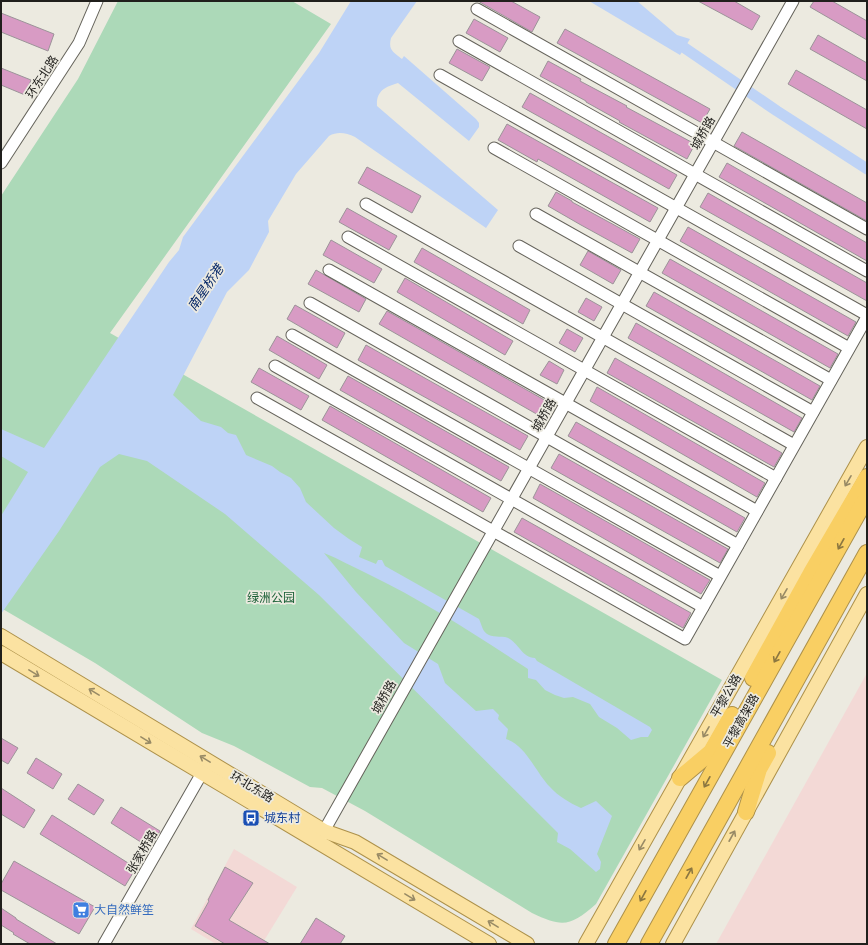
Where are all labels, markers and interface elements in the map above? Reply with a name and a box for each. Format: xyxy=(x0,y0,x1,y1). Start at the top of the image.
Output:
street label: 环东北路 xyxy=(22,53,62,101)
street label: 城桥路 xyxy=(687,113,719,153)
water label: 南星桥港 xyxy=(184,260,229,315)
street label: 城桥路 xyxy=(528,395,560,435)
one-way arrow xyxy=(843,475,851,487)
one-way arrow xyxy=(837,538,844,550)
one-way arrow xyxy=(779,588,787,600)
park label: 绿洲公园 xyxy=(247,590,295,606)
one-way arrow xyxy=(773,651,781,663)
one-way arrow xyxy=(28,670,40,678)
street label: 平黎公路 xyxy=(707,671,745,721)
street label: 城桥路 xyxy=(368,677,400,717)
one-way arrow xyxy=(88,688,100,696)
street label: 平黎高架路 xyxy=(719,691,763,751)
one-way arrow xyxy=(701,726,709,738)
one-way arrow xyxy=(140,737,152,745)
one-way arrow xyxy=(199,755,211,763)
street label: 环北东路 xyxy=(227,768,277,806)
one-way arrow xyxy=(702,776,710,788)
bus stop icon: 城东村 xyxy=(241,808,261,828)
place label: 城东村 xyxy=(264,810,301,826)
street label: 张家桥路 xyxy=(123,827,161,877)
one-way arrow xyxy=(729,830,737,842)
one-way arrow xyxy=(637,839,645,851)
one-way arrow xyxy=(376,853,388,861)
one-way arrow xyxy=(685,867,693,879)
one-way arrow xyxy=(639,890,646,902)
one-way arrow xyxy=(404,893,415,901)
supermarket icon: 大自然鲜笙 xyxy=(71,900,91,920)
place label: 大自然鲜笙 xyxy=(94,902,154,918)
one-way arrow xyxy=(488,920,499,928)

